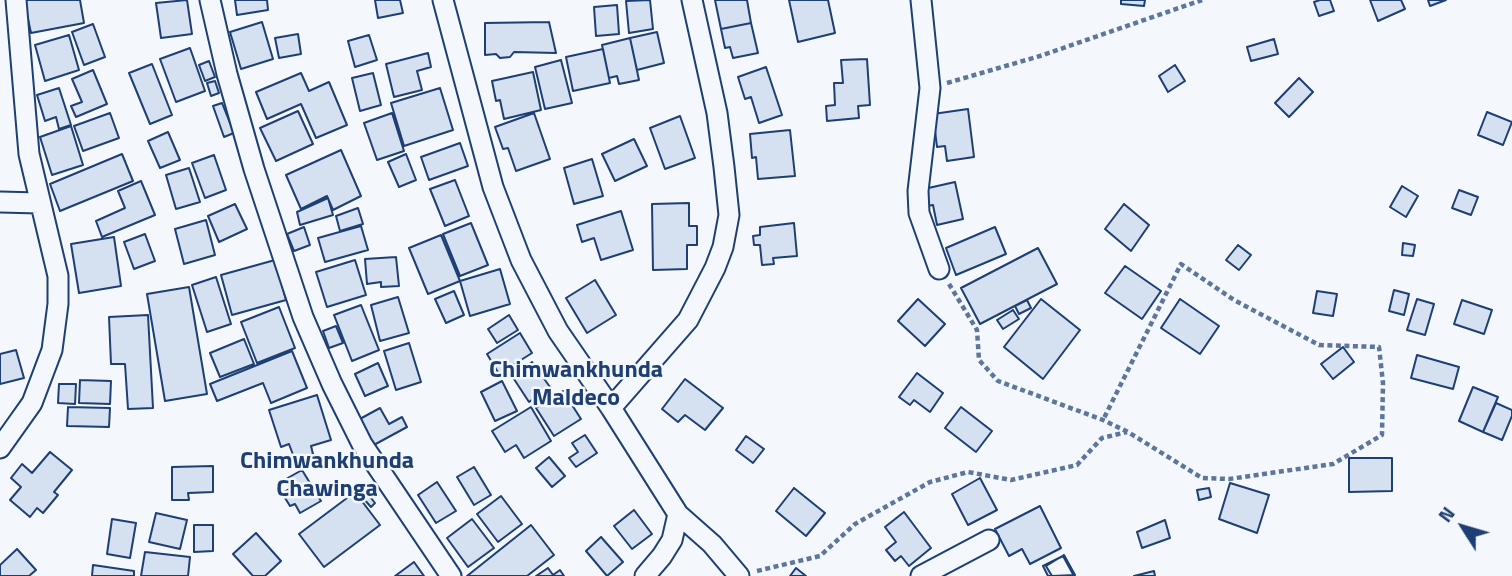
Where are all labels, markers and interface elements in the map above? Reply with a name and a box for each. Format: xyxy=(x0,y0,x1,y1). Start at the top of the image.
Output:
district label: Chimwankhunda Maldeco xyxy=(489,357,663,413)
district label: Chimwankhunda Chawinga xyxy=(240,448,414,504)
north arrow xyxy=(1428,492,1498,562)
text: N xyxy=(1430,500,1461,528)

